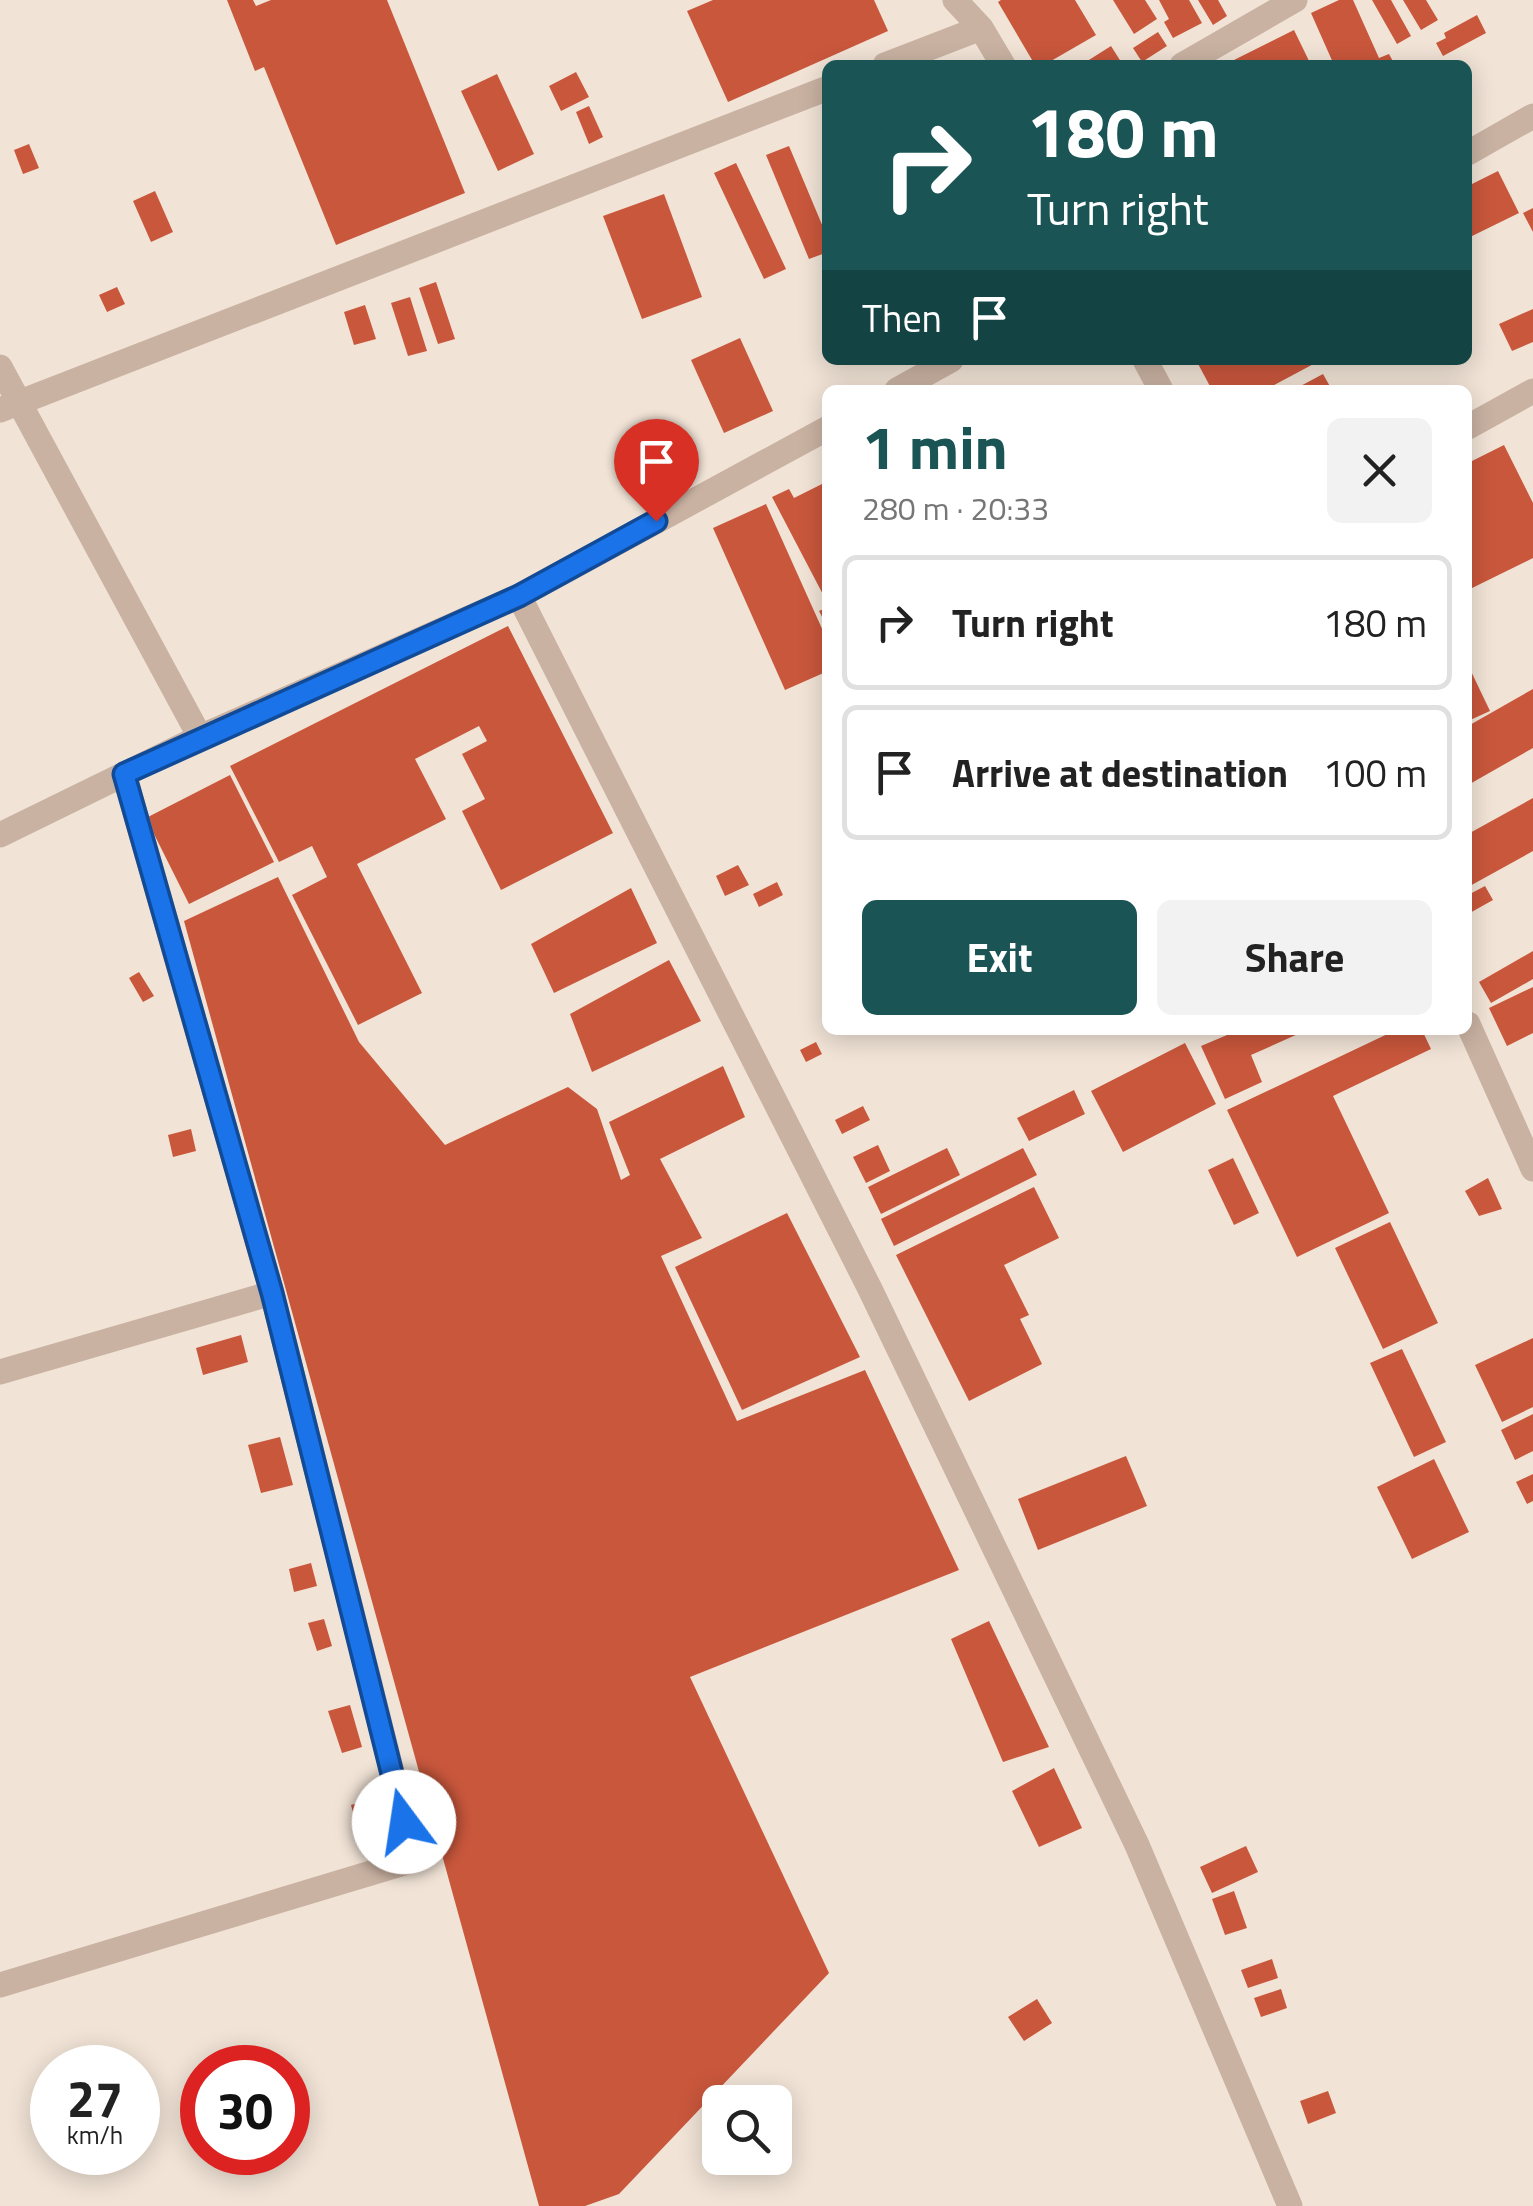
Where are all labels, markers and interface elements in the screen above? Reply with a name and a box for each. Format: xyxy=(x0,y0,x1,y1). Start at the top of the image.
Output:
text: 180 m xyxy=(1027,78,1219,184)
icon: right xyxy=(862,100,992,230)
text: Turn right xyxy=(1027,174,1209,242)
text: Then xyxy=(862,289,942,347)
icon: arrive xyxy=(962,290,1017,345)
text: 1 min xyxy=(862,401,1008,492)
button: close xyxy=(1327,418,1432,523)
pin xyxy=(614,419,699,522)
icon: arrive xyxy=(629,434,684,489)
text: 280 m · 20:33 xyxy=(862,484,1049,532)
text: Turn right xyxy=(952,594,1114,652)
text: 180 m xyxy=(1323,594,1427,652)
icon: right xyxy=(867,595,922,650)
text: Arrive at destination xyxy=(952,744,1288,802)
text: 100 m xyxy=(1323,744,1427,802)
icon: arrive xyxy=(867,745,922,800)
button: Exit xyxy=(862,900,1137,1015)
button: Share xyxy=(1157,900,1432,1015)
position arrow xyxy=(352,1770,456,1874)
speed limit sign: 30 xyxy=(180,2045,310,2175)
text: 27 xyxy=(67,2060,123,2136)
map controls xyxy=(702,2085,792,2175)
button: search xyxy=(702,2085,792,2175)
text: km/h xyxy=(67,2116,123,2154)

